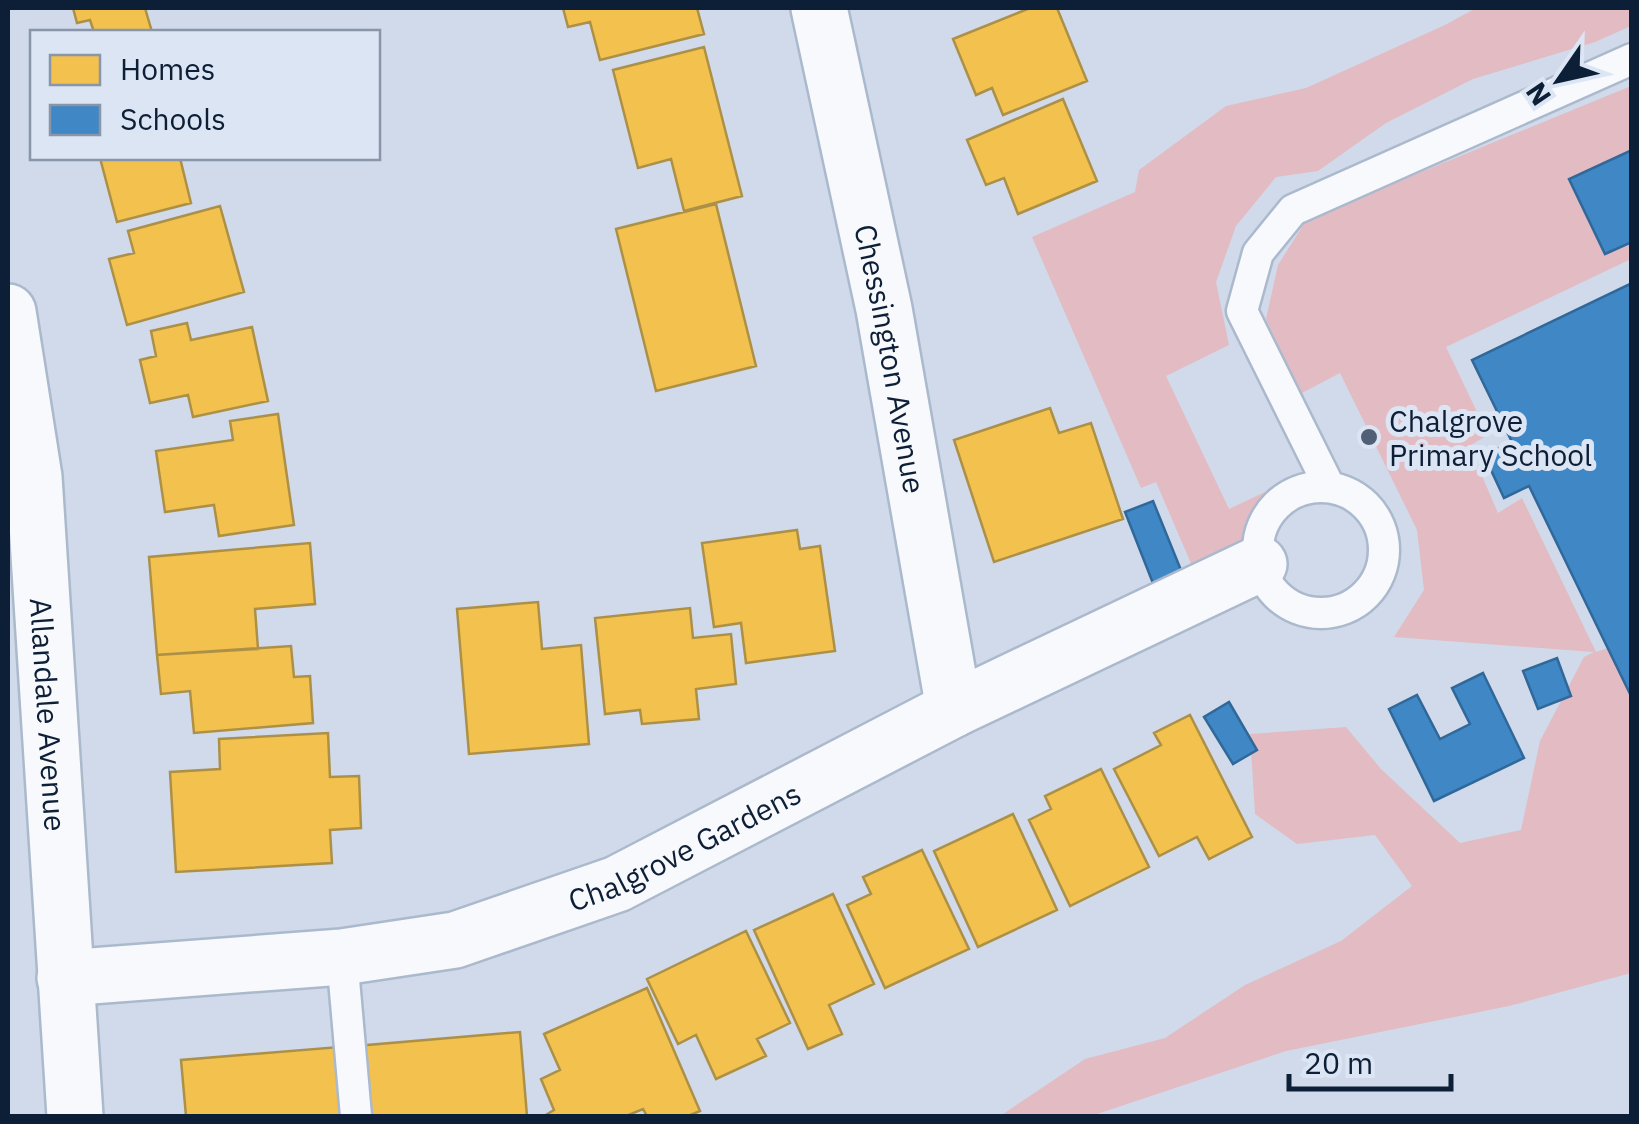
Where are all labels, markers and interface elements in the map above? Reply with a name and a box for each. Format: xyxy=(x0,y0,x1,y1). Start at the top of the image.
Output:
legend xyxy=(30,30,380,160)
north arrow xyxy=(1509,30,1609,130)
text: Homes xyxy=(120,49,215,88)
text: N xyxy=(1517,76,1559,113)
text: Schools xyxy=(120,99,226,138)
street label: Chessington Avenue xyxy=(847,220,935,496)
place label: Chalgrove Primary School xyxy=(1389,401,1592,474)
marker: Chalgrove Primary School xyxy=(1358,426,1380,448)
street label: Allandale Avenue xyxy=(22,597,76,832)
street label: Chalgrove Gardens xyxy=(563,773,807,919)
scale bar xyxy=(1289,1029,1452,1091)
text: 20 m xyxy=(1304,1043,1373,1082)

